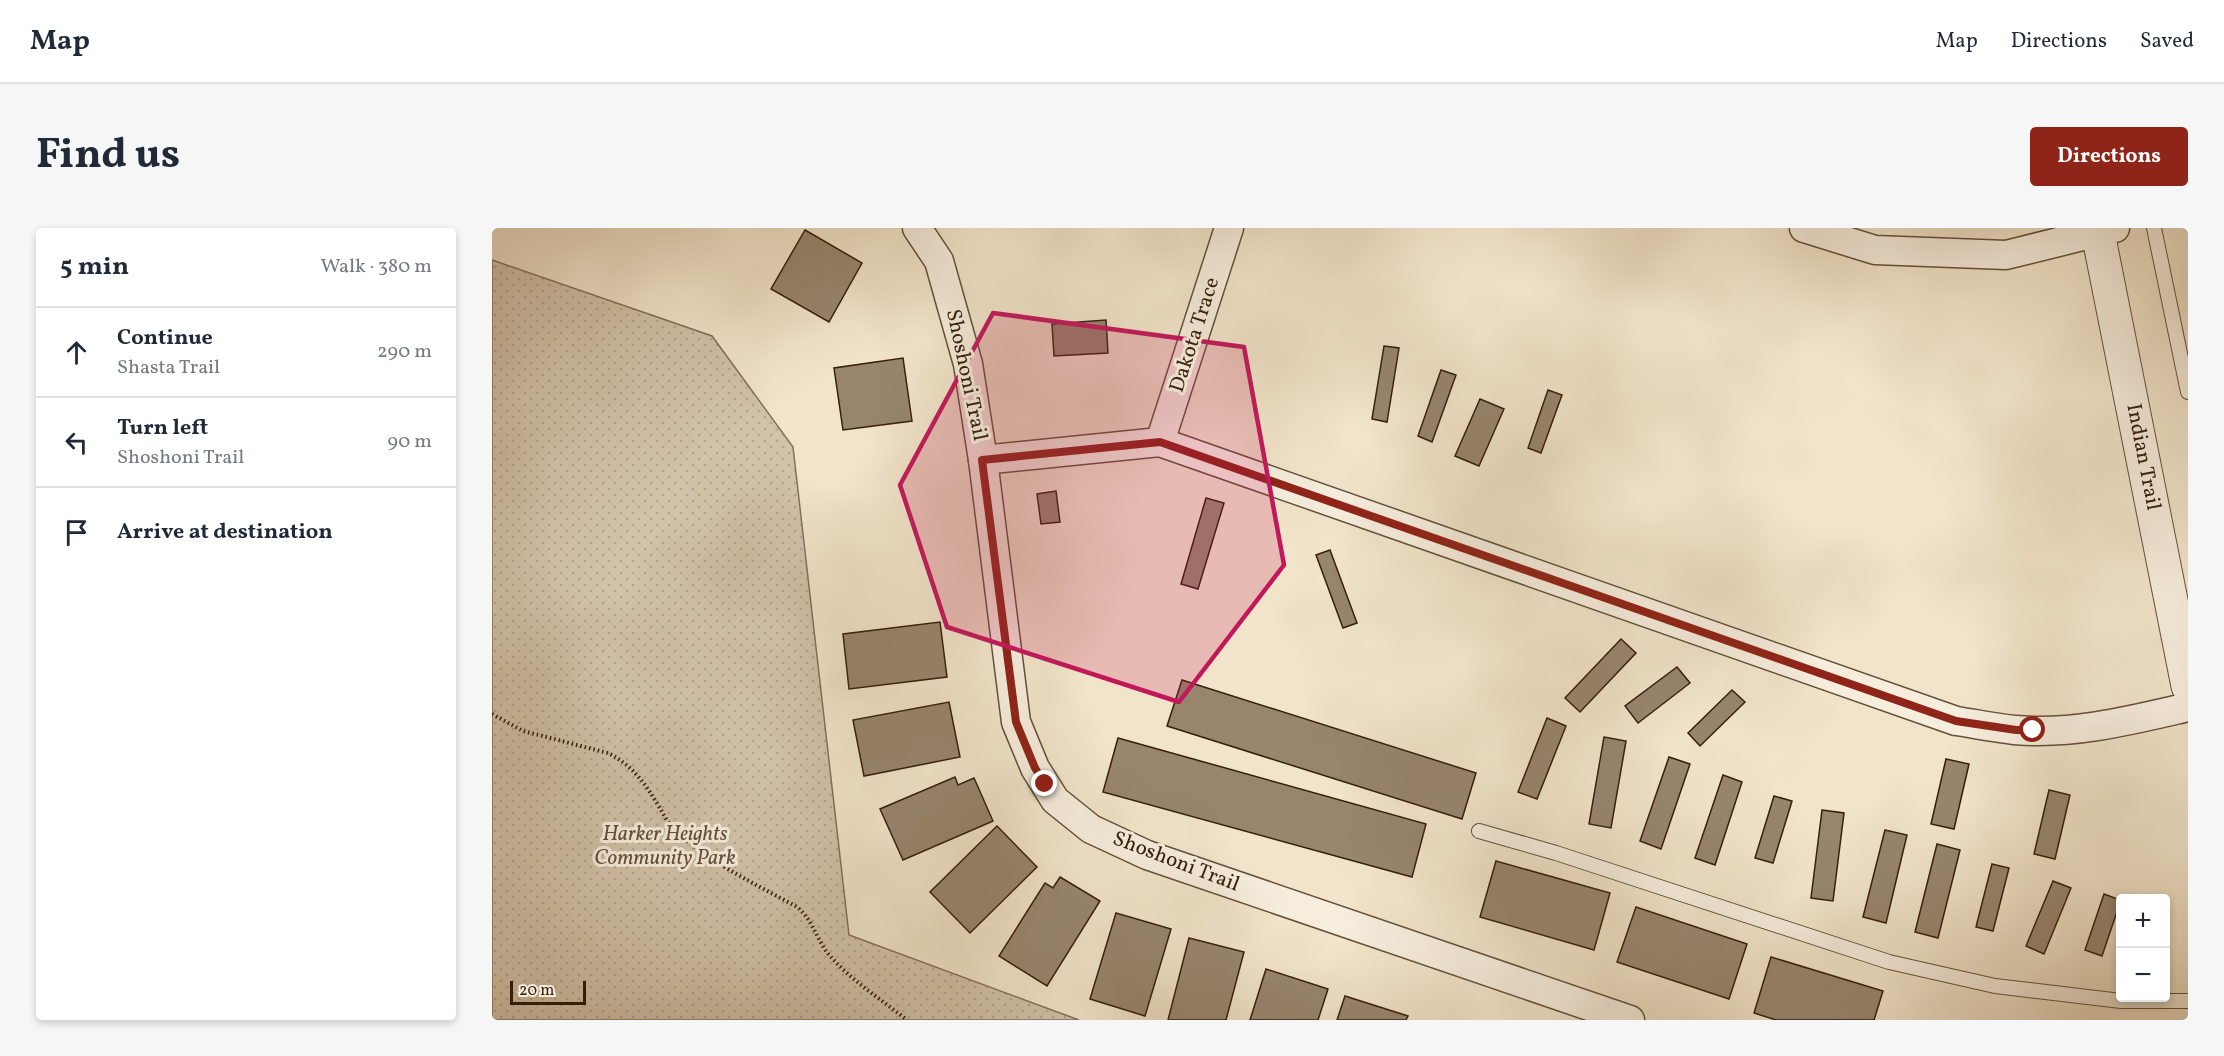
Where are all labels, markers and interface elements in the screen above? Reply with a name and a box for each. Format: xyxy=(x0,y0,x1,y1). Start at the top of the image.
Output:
text: Map xyxy=(30,22,90,61)
text: Map xyxy=(1936,27,1978,56)
text: Directions xyxy=(2011,27,2107,56)
text: Saved xyxy=(2140,27,2194,56)
text: Find us xyxy=(36,127,180,186)
button: Directions xyxy=(2030,127,2188,186)
text: 5 min xyxy=(60,249,129,285)
text: Walk · 380 m xyxy=(320,253,432,281)
street label: Dakota Trace xyxy=(1163,274,1227,396)
street label: Shoshoni Trail xyxy=(938,307,994,443)
text: Continue xyxy=(117,323,213,354)
icon: ahead xyxy=(60,336,93,369)
text: 290 m xyxy=(377,338,432,366)
text: Shasta Trail xyxy=(117,354,220,382)
street label: Indian Trail xyxy=(2118,401,2168,513)
text: Turn left xyxy=(117,413,208,444)
icon: left xyxy=(60,426,93,459)
text: 90 m xyxy=(388,428,432,456)
text: Shoshoni Trail xyxy=(117,444,244,472)
icon: arrive xyxy=(60,516,93,549)
text: Arrive at destination xyxy=(117,517,333,548)
route start xyxy=(2019,716,2045,742)
route end xyxy=(1031,770,1057,796)
park label: Harker Heights Community Park xyxy=(594,820,736,873)
street label: Shoshoni Trail xyxy=(1108,825,1244,899)
map controls xyxy=(2116,894,2170,1002)
button: + xyxy=(2116,894,2170,948)
button: − xyxy=(2116,948,2170,1002)
scale bar xyxy=(510,978,586,1006)
text: 20 m xyxy=(519,980,554,1002)

